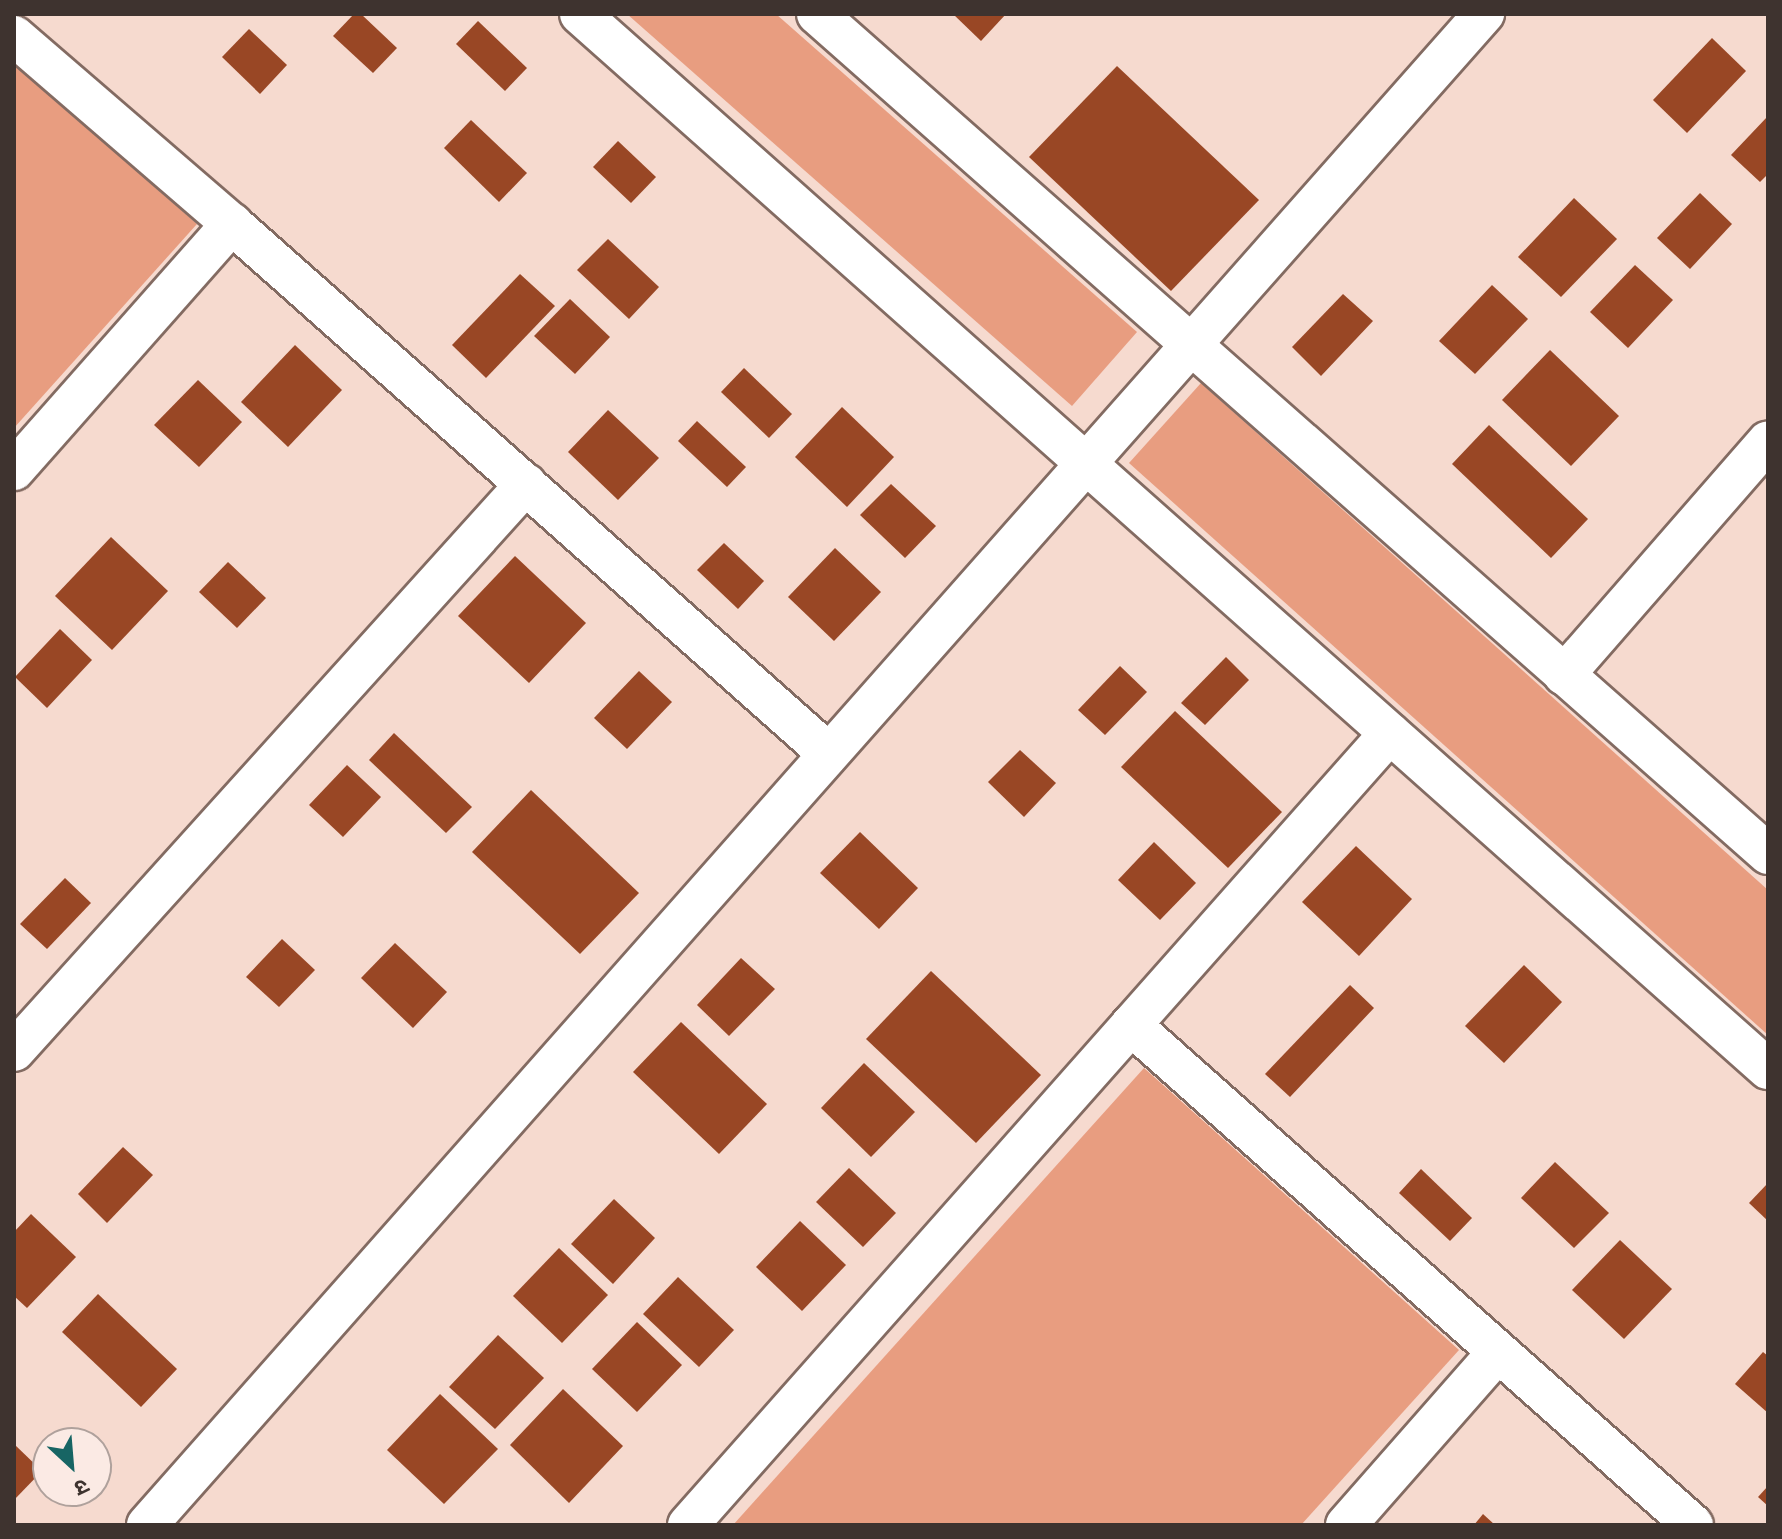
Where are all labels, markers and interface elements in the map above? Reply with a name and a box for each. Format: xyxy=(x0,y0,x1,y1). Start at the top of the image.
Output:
north arrow xyxy=(32,1427,112,1507)
text: उ xyxy=(71,1474,92,1499)

